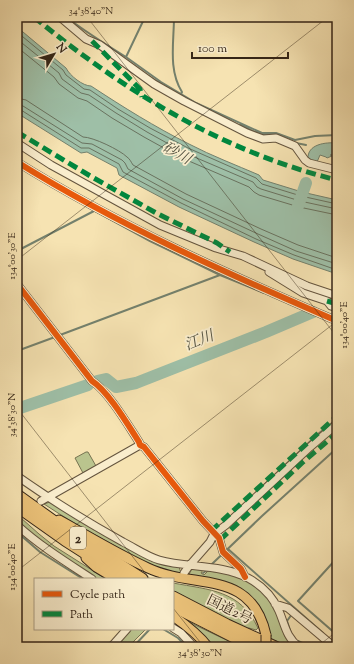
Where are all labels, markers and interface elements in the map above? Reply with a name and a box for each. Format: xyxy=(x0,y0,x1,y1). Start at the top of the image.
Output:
text: 34°38'40"N xyxy=(69,4,113,19)
north arrow xyxy=(34,34,74,74)
scale bar xyxy=(192,34,288,60)
text: N xyxy=(51,39,70,57)
text: 100 m xyxy=(198,40,227,58)
water label: 砂川 xyxy=(158,138,196,172)
text: 134°00'30"E xyxy=(5,233,20,280)
text: 134°00'40"E xyxy=(337,301,352,349)
water label: 江川 xyxy=(182,325,219,357)
text: 34°38'30"N xyxy=(5,393,20,437)
road number: 2 xyxy=(70,527,86,549)
text: 134°00'40"E xyxy=(5,543,20,591)
legend xyxy=(34,578,174,630)
text: Cycle path xyxy=(70,586,125,604)
street label: 国道2号 xyxy=(203,591,255,630)
text: Path xyxy=(70,606,93,624)
text: 34°38'30"N xyxy=(178,646,222,661)

